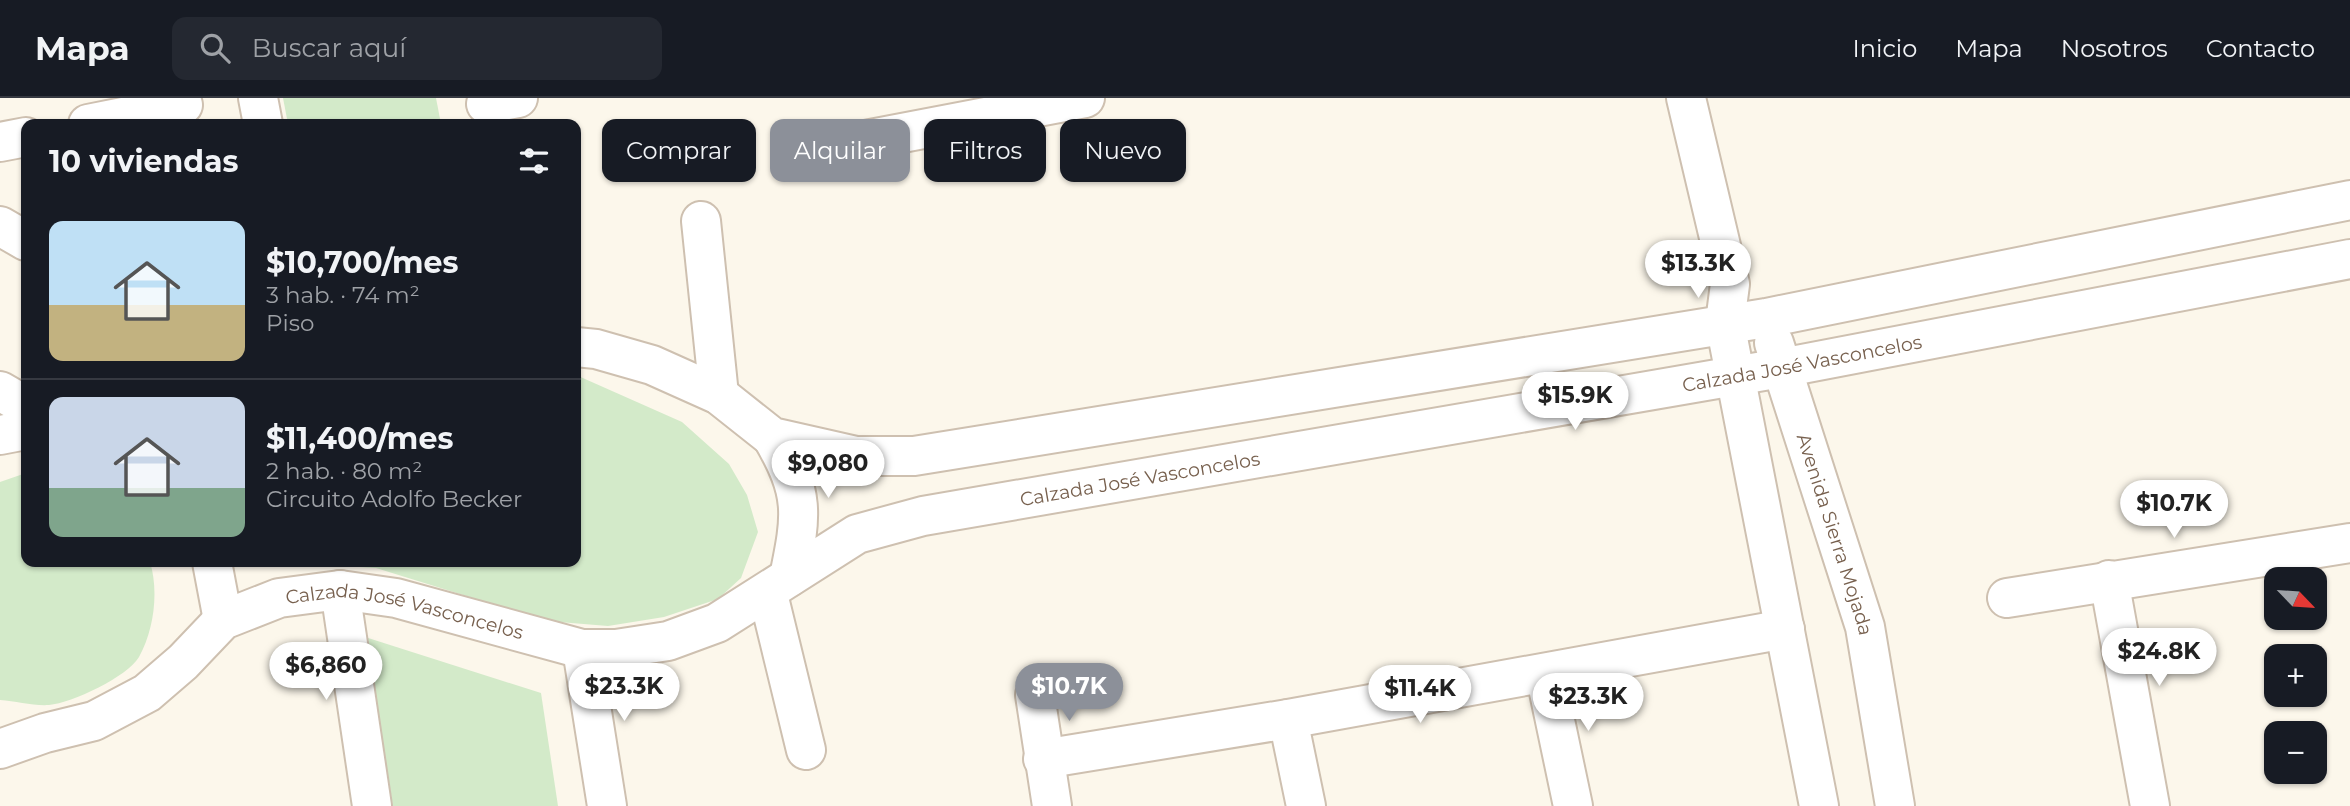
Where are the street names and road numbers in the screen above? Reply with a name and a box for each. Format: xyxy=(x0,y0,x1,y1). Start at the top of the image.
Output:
street label: Calzada José Vasconcelos xyxy=(1680,330,1924,396)
street label: Avenida Sierra Mojada xyxy=(1792,430,1878,637)
street label: Calzada José Vasconcelos xyxy=(1018,447,1262,511)
street label: Calzada José Vasconcelos xyxy=(284,578,526,644)

